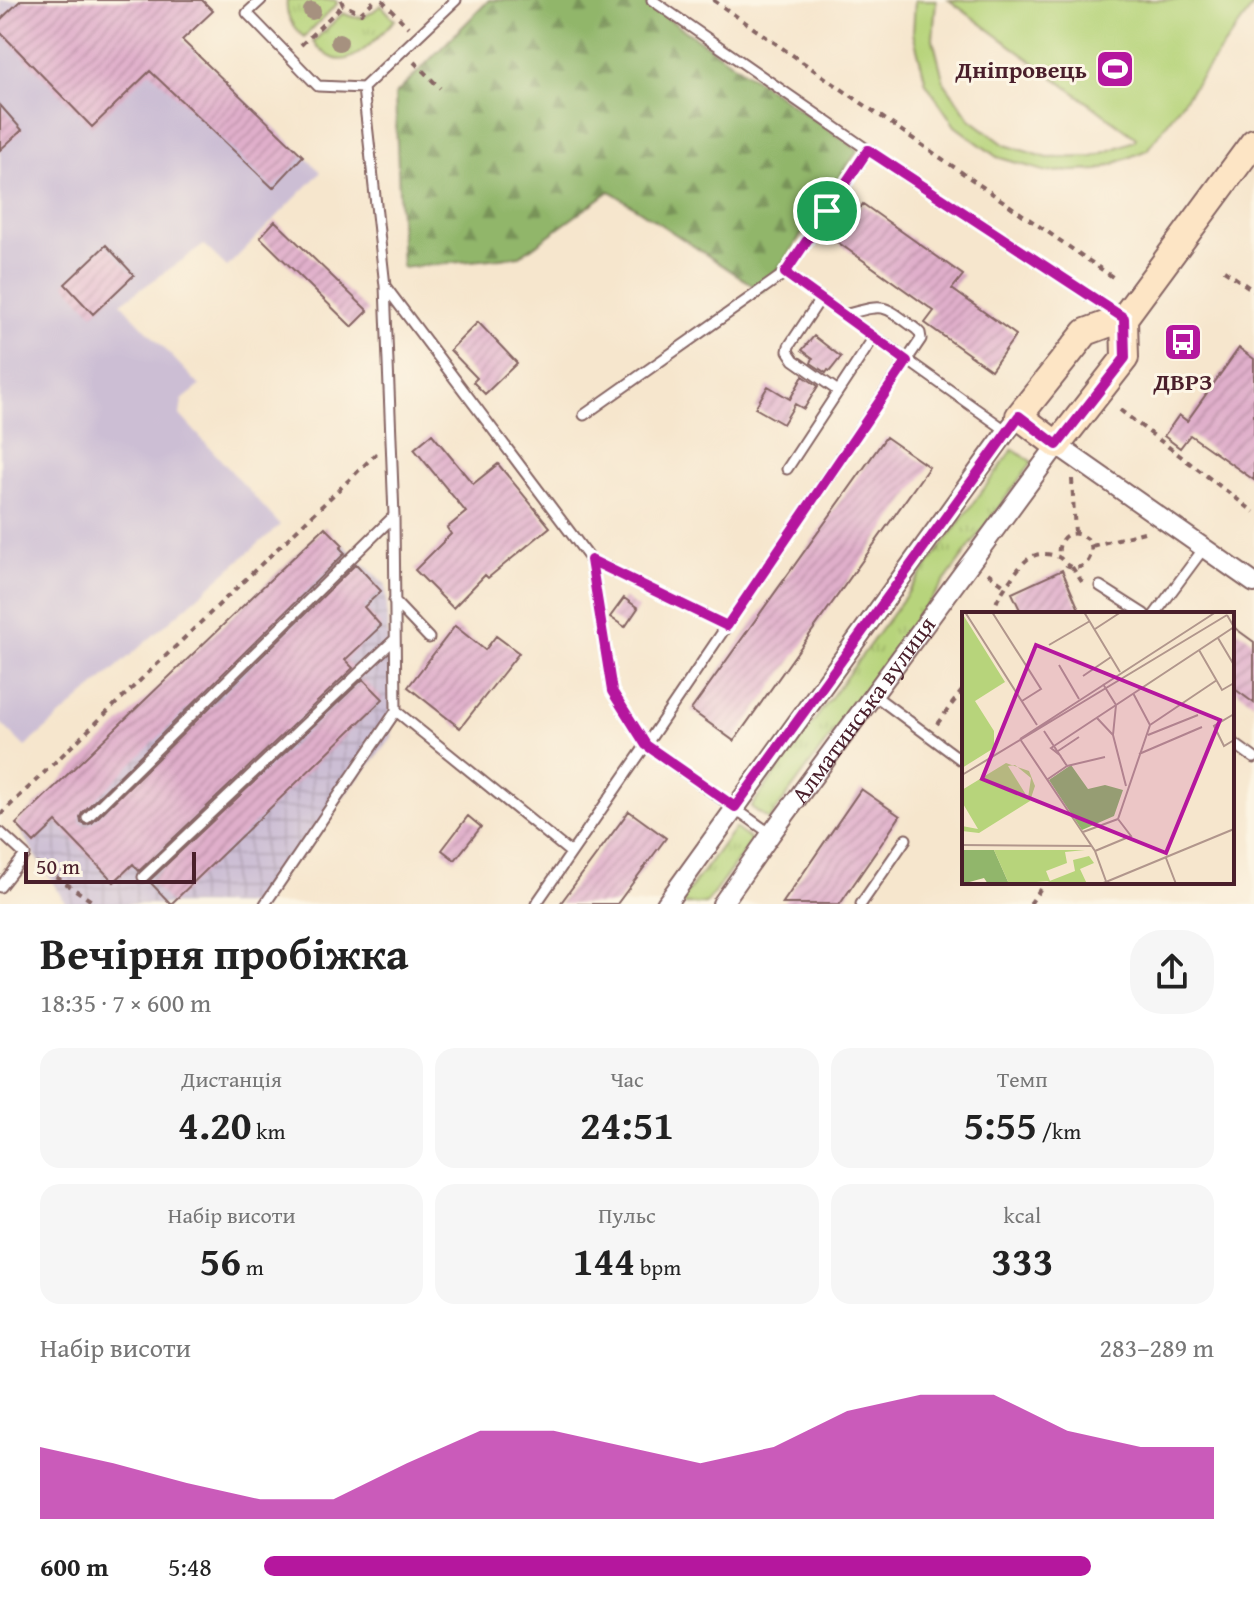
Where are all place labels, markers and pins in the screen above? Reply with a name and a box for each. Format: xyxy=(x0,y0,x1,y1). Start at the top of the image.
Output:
sports icon: Дніпровець xyxy=(1094,48,1136,90)
place label: Дніпровець xyxy=(955,52,1087,87)
pin xyxy=(793,177,861,245)
bus stop icon: ДВРЗ xyxy=(1162,321,1204,363)
place label: ДВРЗ xyxy=(1152,364,1213,399)

